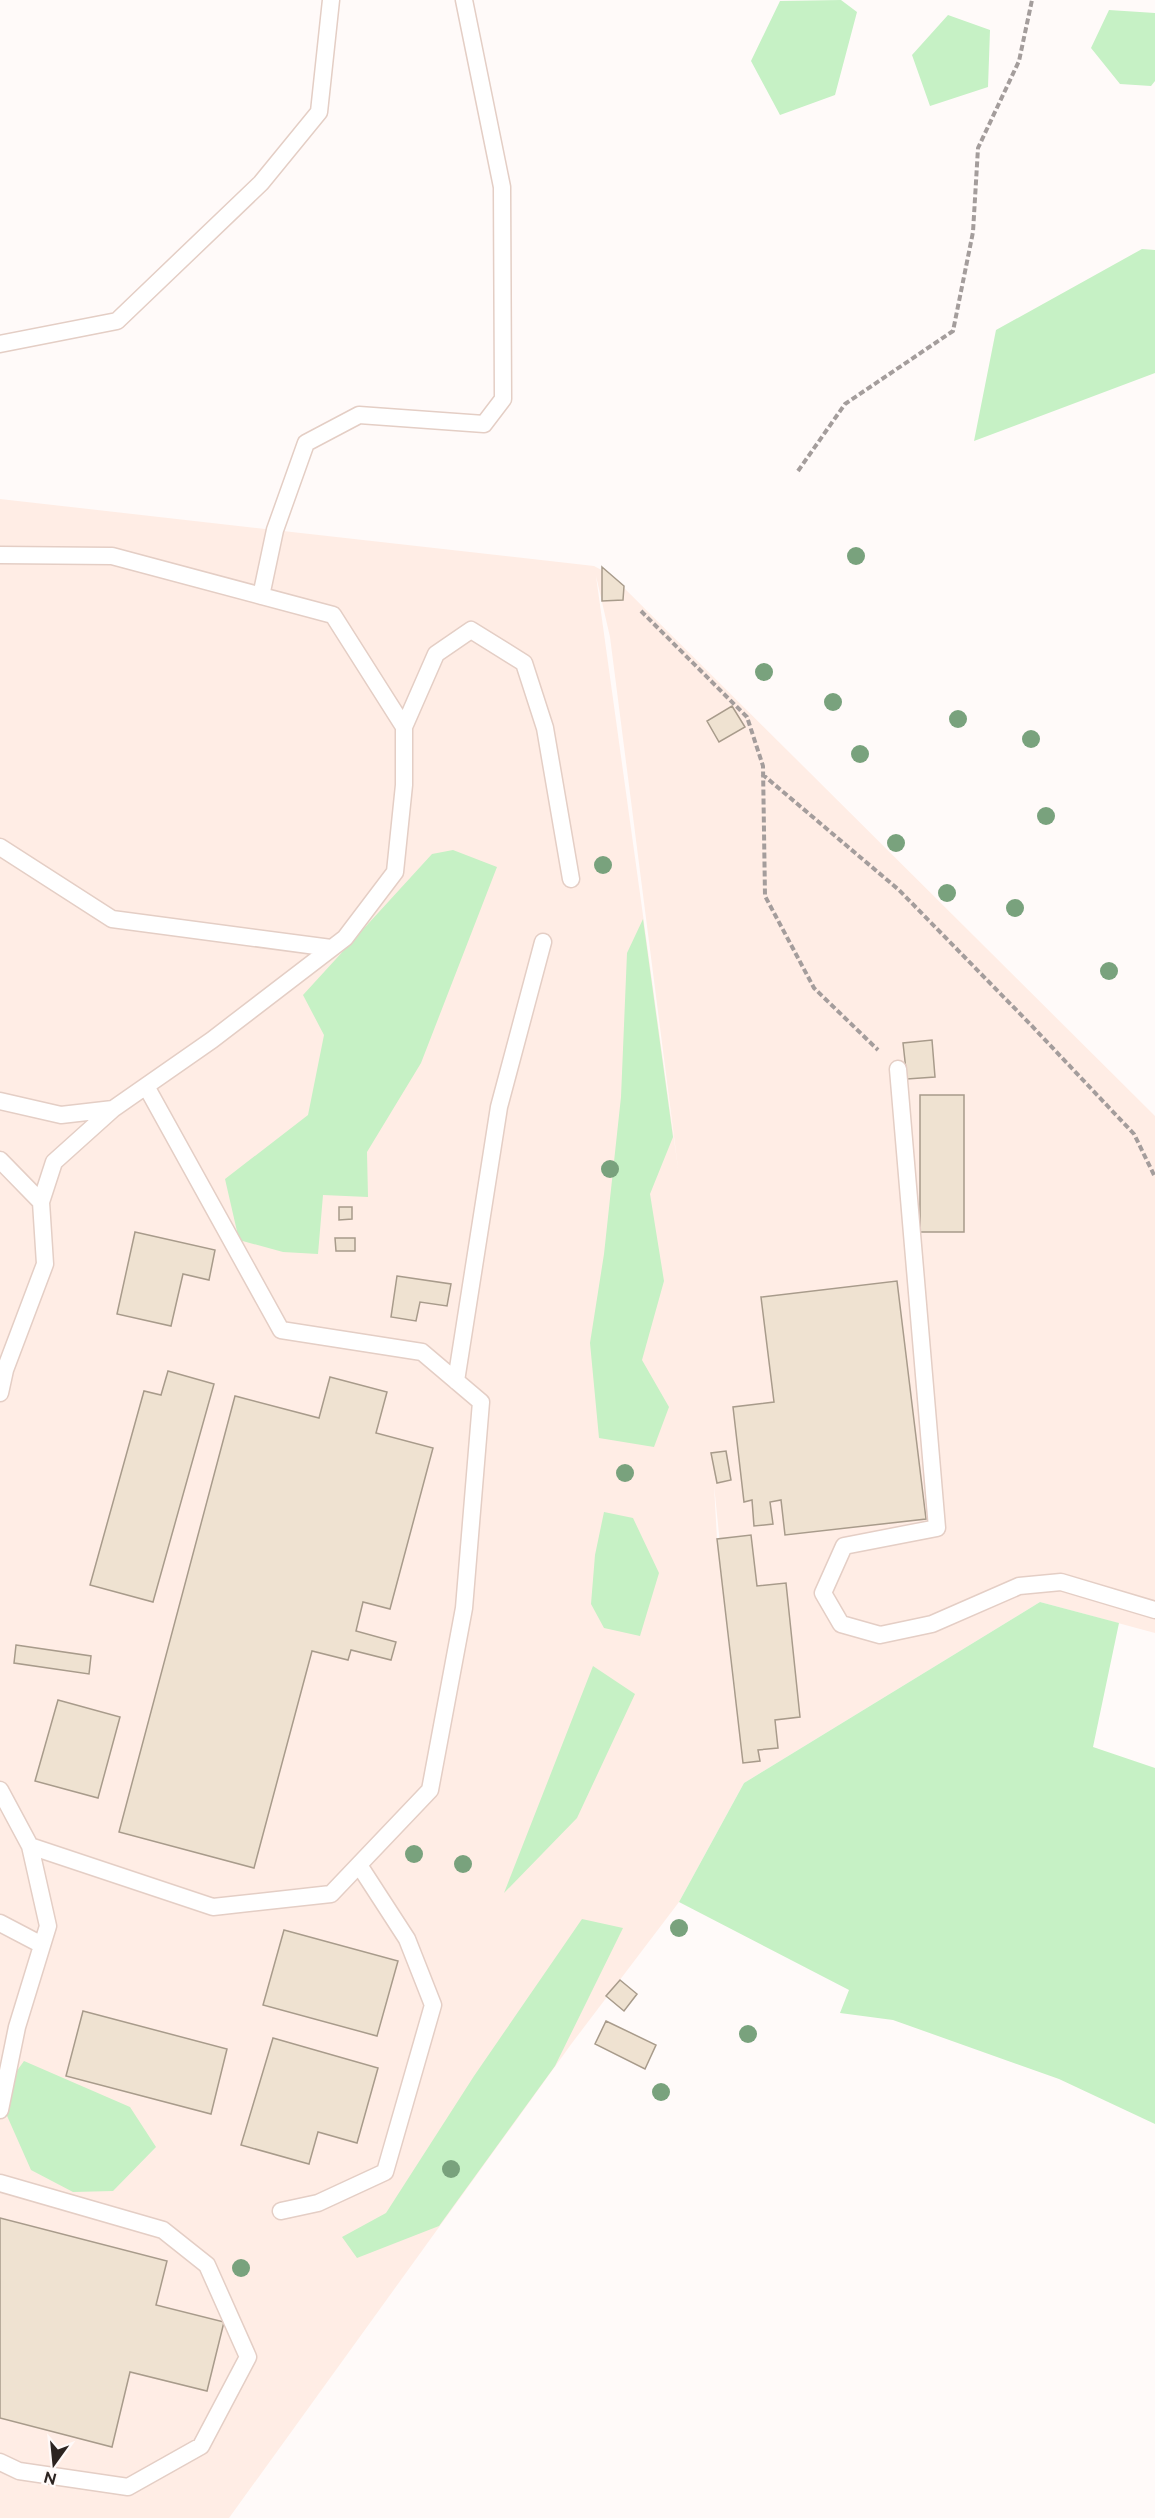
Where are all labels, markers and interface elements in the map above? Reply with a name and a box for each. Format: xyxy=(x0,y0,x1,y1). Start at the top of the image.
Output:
north arrow xyxy=(24,2434,84,2494)
text: N xyxy=(42,2467,59,2489)

